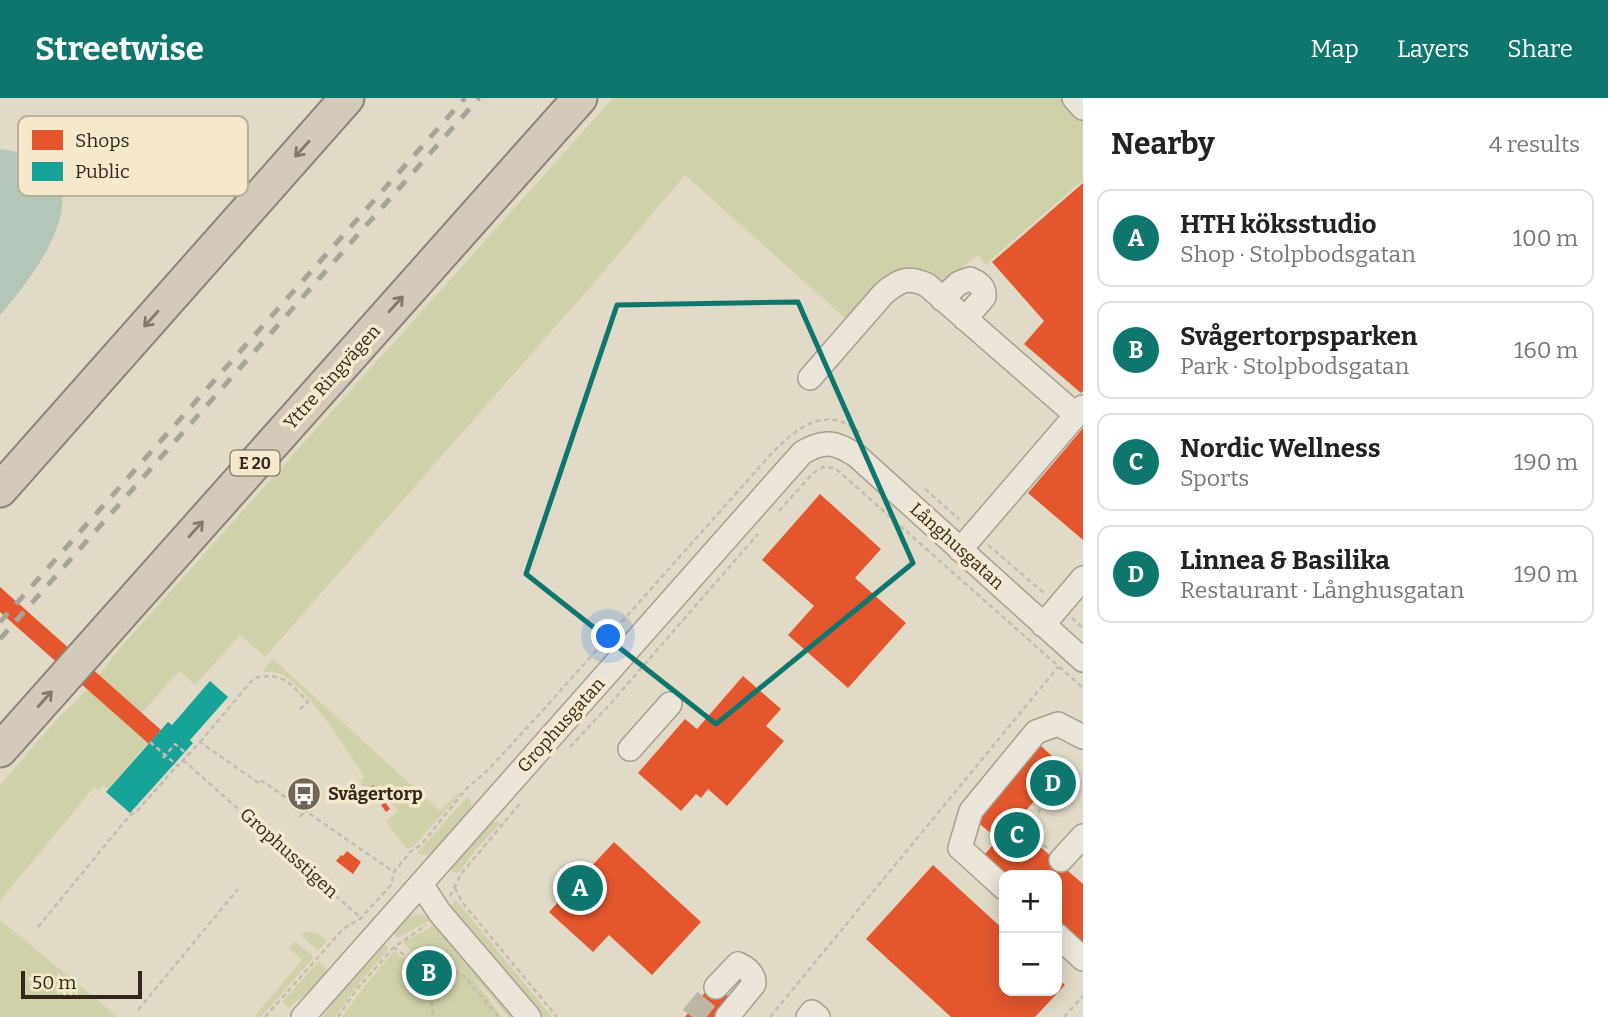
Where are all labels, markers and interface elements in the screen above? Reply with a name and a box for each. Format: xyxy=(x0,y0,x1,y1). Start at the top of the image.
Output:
text: Streetwise xyxy=(35,29,204,69)
text: Map xyxy=(1311,35,1359,63)
text: Layers xyxy=(1397,35,1469,63)
text: Share xyxy=(1507,35,1573,63)
legend xyxy=(18,116,248,196)
text: Nearby xyxy=(1111,126,1215,162)
text: Shops xyxy=(75,129,130,152)
text: 4 results xyxy=(1489,130,1580,158)
one-way arrow xyxy=(294,140,310,158)
text: Public xyxy=(75,160,130,183)
text: HTH köksstudio xyxy=(1180,209,1376,240)
text: A xyxy=(1128,224,1144,252)
text: 100 m xyxy=(1513,224,1578,252)
text: Shop · Stolpbodsgatan xyxy=(1180,240,1416,268)
one-way arrow xyxy=(388,296,404,314)
one-way arrow xyxy=(143,310,159,328)
street label: Yttre Ringvägen xyxy=(279,320,385,434)
text: Svågertorpsparken xyxy=(1180,321,1418,352)
text: B xyxy=(1129,336,1143,364)
text: 160 m xyxy=(1514,336,1578,364)
text: Park · Stolpbodsgatan xyxy=(1180,352,1409,380)
text: Nordic Wellness xyxy=(1180,433,1381,464)
text: C xyxy=(1129,448,1143,476)
text: 190 m xyxy=(1514,448,1578,476)
road number: E 20 xyxy=(230,450,280,476)
text: Sports xyxy=(1180,464,1249,492)
street label: Långhusgatan xyxy=(905,498,1009,594)
one-way arrow xyxy=(188,521,204,539)
text: Linnea & Basilika xyxy=(1180,545,1390,576)
text: D xyxy=(1128,560,1144,588)
text: 190 m xyxy=(1514,560,1578,588)
text: Restaurant · Långhusgatan xyxy=(1180,576,1464,604)
your location xyxy=(591,619,625,653)
street label: Grophusgatan xyxy=(513,673,610,777)
one-way arrow xyxy=(37,691,53,709)
pin: D xyxy=(1030,757,1076,809)
bus stop icon: Svågertorp xyxy=(285,775,323,813)
place label: Svågertorp xyxy=(328,783,423,805)
street label: Grophusstigen xyxy=(235,803,343,903)
pin: C xyxy=(994,809,1040,861)
pin: A xyxy=(557,862,603,914)
map controls xyxy=(999,870,1062,996)
button: + xyxy=(999,870,1062,933)
button: − xyxy=(999,933,1062,996)
pin: B xyxy=(406,947,452,999)
scale bar xyxy=(21,968,142,1000)
text: 50 m xyxy=(32,971,76,994)

